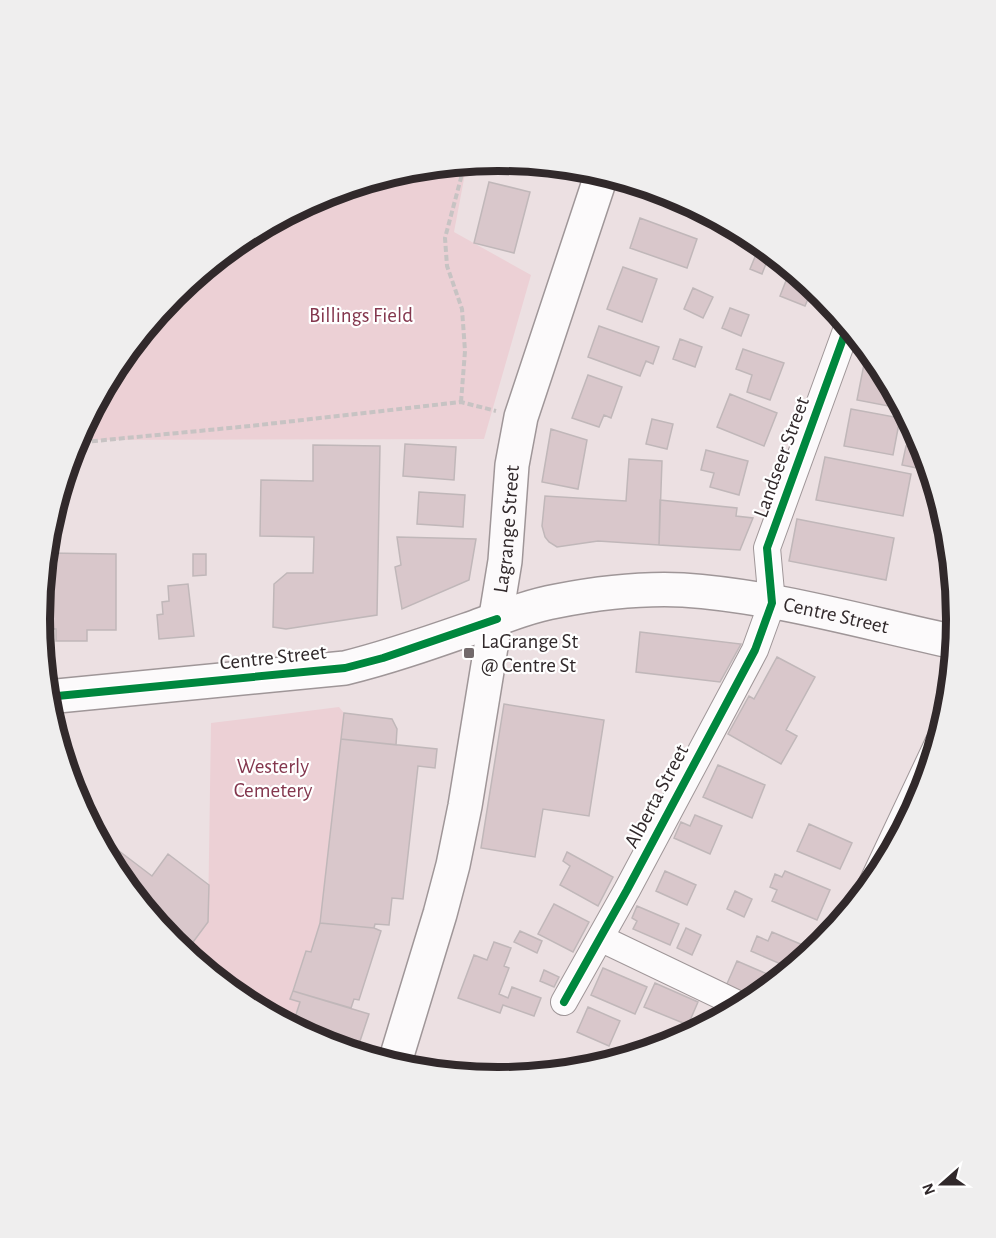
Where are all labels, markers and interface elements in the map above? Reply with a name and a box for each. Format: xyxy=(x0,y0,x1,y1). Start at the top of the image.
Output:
park label: Billings Field xyxy=(309,305,413,326)
street label: Landseer Street xyxy=(750,394,813,520)
street label: Lagrange Street xyxy=(490,464,523,595)
street label: Centre Street xyxy=(782,594,891,638)
place label: LaGrange St @ Centre St xyxy=(481,631,579,676)
street label: Centre Street xyxy=(219,641,328,674)
marker: LaGrange St @ Centre St xyxy=(462,646,476,660)
street label: Alberta Street xyxy=(620,741,693,851)
park label: Westerly Cemetery xyxy=(234,756,312,801)
north arrow xyxy=(912,1154,972,1214)
text: N xyxy=(919,1181,938,1197)

